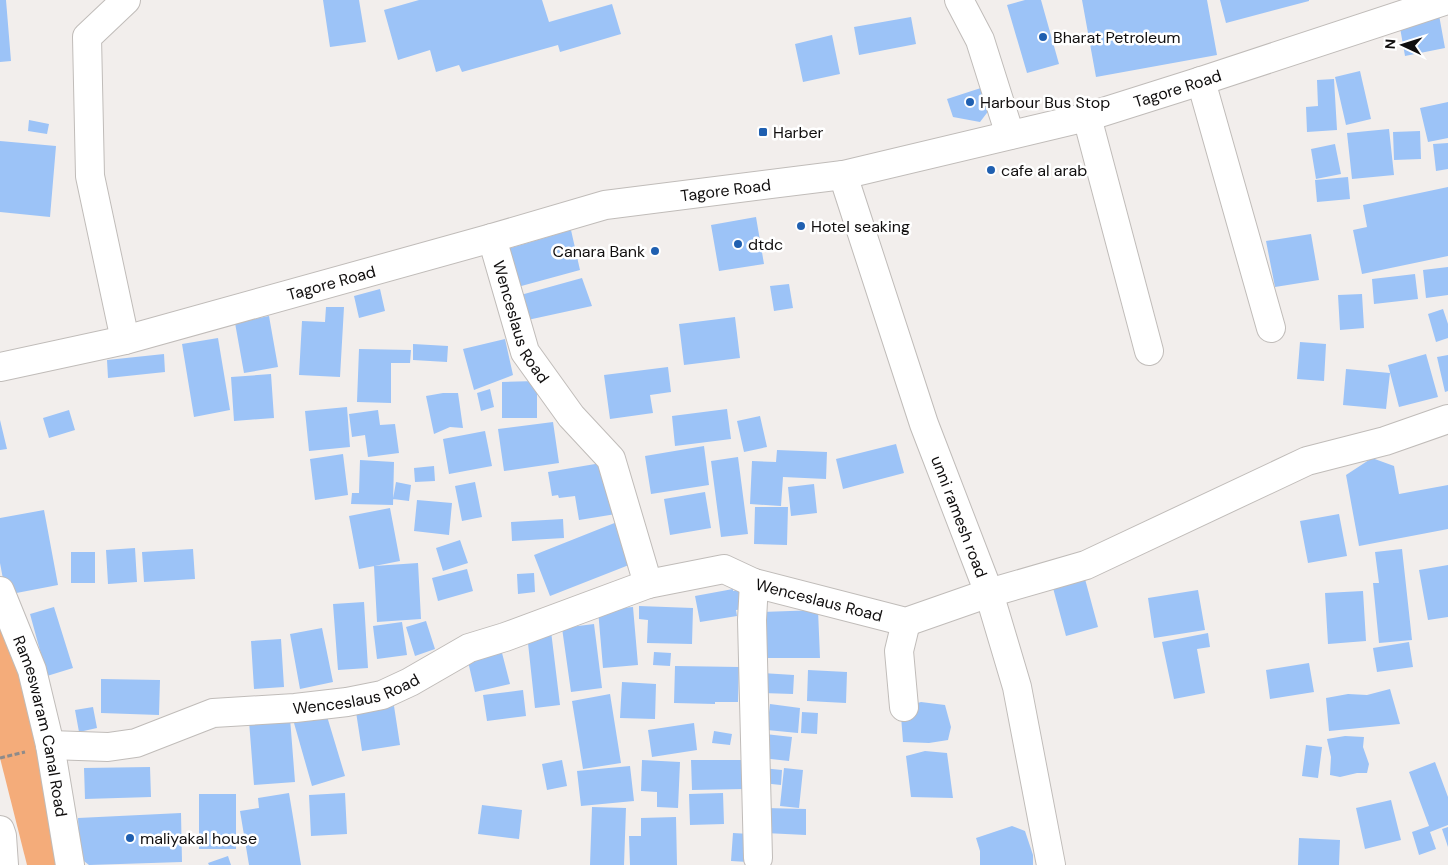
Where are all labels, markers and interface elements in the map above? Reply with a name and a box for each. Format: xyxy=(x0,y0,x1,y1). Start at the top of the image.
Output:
north arrow xyxy=(1378,20,1428,70)
place label: Bharat Petroleum xyxy=(1053,27,1181,48)
marker: Bharat Petroleum xyxy=(1037,31,1049,43)
text: N xyxy=(1381,38,1399,50)
street label: Tagore Road xyxy=(1131,65,1224,112)
place label: Harbour Bus Stop xyxy=(980,92,1110,113)
marker: Harbour Bus Stop xyxy=(964,96,976,108)
place label: Harber xyxy=(773,122,824,143)
marker: Harber xyxy=(757,126,769,138)
place label: cafe al arab xyxy=(1001,160,1087,181)
marker: cafe al arab xyxy=(985,164,997,176)
street label: Tagore Road xyxy=(679,174,772,206)
place label: Hotel seaking xyxy=(811,216,910,237)
marker: Hotel seaking xyxy=(795,220,807,232)
place label: dtdc xyxy=(748,234,783,255)
marker: dtdc xyxy=(732,238,744,250)
place label: Canara Bank xyxy=(552,241,645,262)
marker: Canara Bank xyxy=(649,245,661,257)
street label: Wenceslaus Road xyxy=(489,258,554,387)
street label: Tagore Road xyxy=(285,260,378,305)
street label: unni ramesh road xyxy=(927,453,993,581)
street label: Wenceslaus Road xyxy=(753,573,885,626)
street label: Rameswaram Canal Road xyxy=(9,632,72,818)
street label: Wenceslaus Road xyxy=(292,668,423,719)
place label: maliyakal house xyxy=(140,828,257,849)
marker: maliyakal house xyxy=(124,832,136,844)

